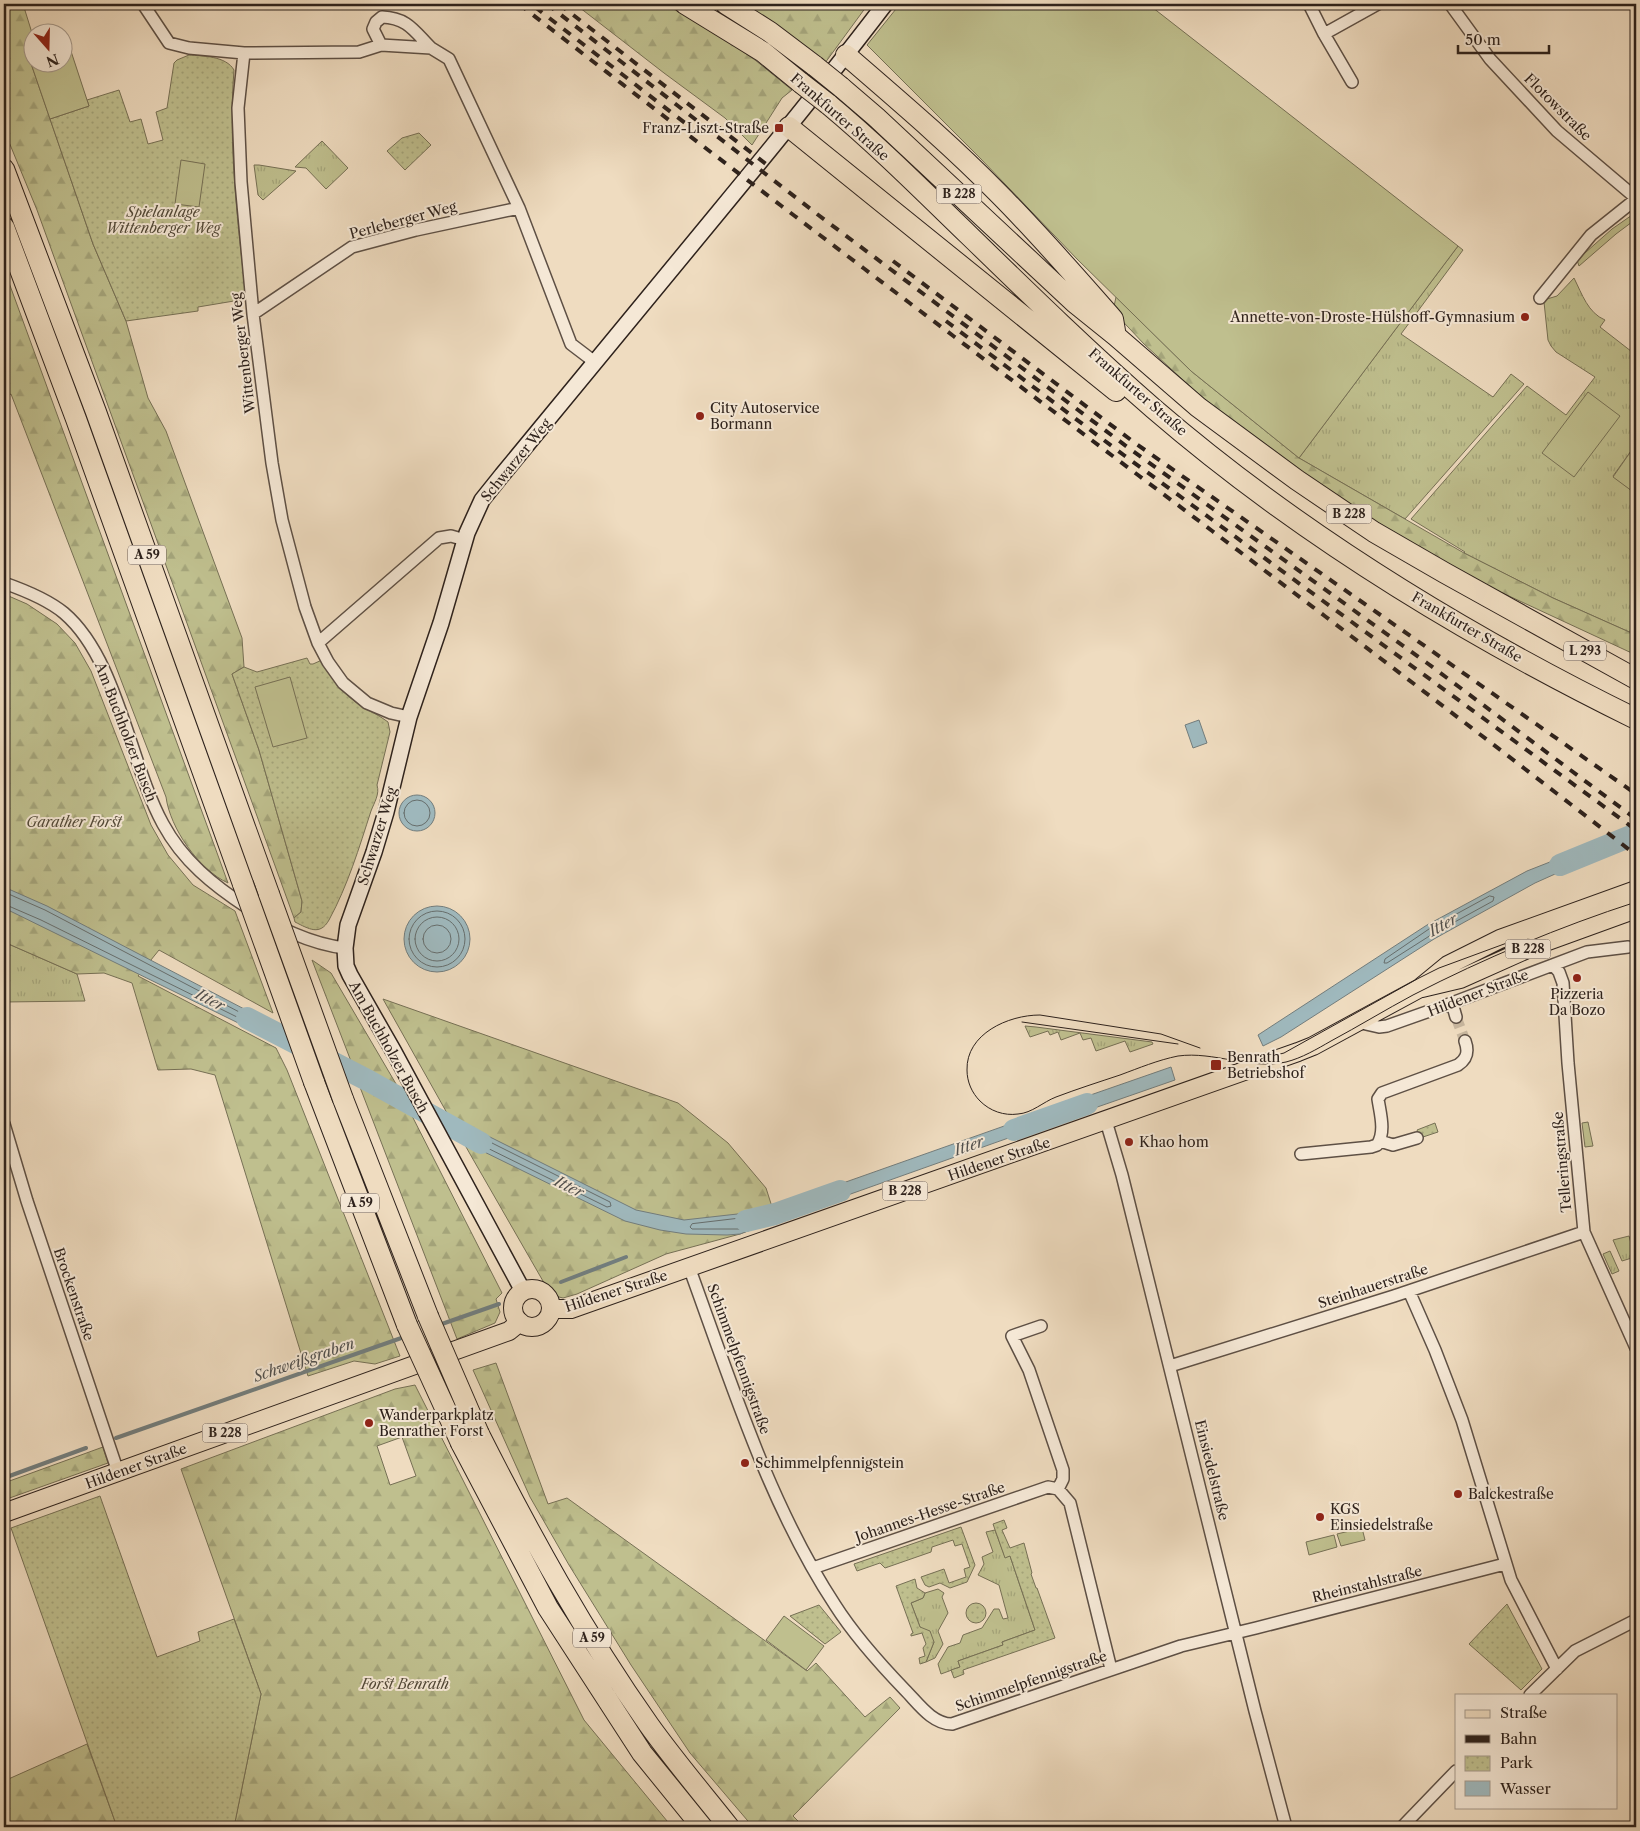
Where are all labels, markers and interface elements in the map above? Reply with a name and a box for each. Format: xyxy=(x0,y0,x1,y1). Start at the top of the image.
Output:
north arrow xyxy=(22,22,72,72)
scale bar xyxy=(1458,22,1549,54)
text: 50 m xyxy=(1465,30,1501,49)
text: N xyxy=(44,50,61,71)
street label: Frankfurter Straße xyxy=(787,69,893,165)
street label: Flotowstraße xyxy=(1521,70,1596,145)
place label: Franz-Liszt-Straße xyxy=(642,119,769,137)
marker: Franz-Liszt-Straße xyxy=(773,122,785,134)
road number: B 228 xyxy=(936,184,982,203)
street label: Perleberger Weg xyxy=(347,197,459,243)
park label: Spielanlage Wittenberger Weg xyxy=(106,203,222,237)
street label: Wittenberger Weg xyxy=(227,291,259,415)
place label: Annette-von-Droste-Hülshoff-Gymnasium xyxy=(1229,308,1515,326)
marker: Annette-von-Droste-Hülshoff-Gymnasium xyxy=(1519,311,1531,323)
street label: Frankfurter Straße xyxy=(1085,344,1191,440)
place label: City Autoservice Bormann xyxy=(710,399,820,433)
marker: City Autoservice Bormann xyxy=(694,410,706,422)
street label: Schwarzer Weg xyxy=(477,414,555,505)
road number: B 228 xyxy=(1326,504,1372,524)
road number: A 59 xyxy=(128,546,166,564)
street label: Frankfurter Straße xyxy=(1408,588,1526,666)
road number: L 293 xyxy=(1564,641,1606,660)
street label: Am Buchholzer Busch xyxy=(91,659,161,805)
street label: Schwarzer Weg xyxy=(354,784,401,887)
park label: Garather Forst xyxy=(26,813,123,831)
water label: Itter xyxy=(1424,908,1461,941)
road number: B 228 xyxy=(1506,940,1550,959)
street label: Hildener Straße xyxy=(1425,965,1531,1021)
marker: Pizzeria Da Bozo xyxy=(1571,972,1583,984)
street label: Am Buchholzer Busch xyxy=(345,977,433,1116)
water label: Itter xyxy=(192,984,229,1015)
place label: Pizzeria Da Bozo xyxy=(1549,985,1605,1019)
place label: Benrath Betriebshof xyxy=(1227,1048,1306,1082)
marker: Benrath Betriebshof xyxy=(1209,1058,1223,1072)
street label: Telleringstraße xyxy=(1549,1111,1575,1213)
water label: Itter xyxy=(950,1131,987,1160)
street label: Hildener Straße xyxy=(946,1133,1053,1185)
place label: Khao hom xyxy=(1139,1133,1209,1151)
marker: Khao hom xyxy=(1123,1136,1135,1148)
water label: Itter xyxy=(551,1171,588,1202)
road number: B 228 xyxy=(882,1182,928,1200)
road number: A 59 xyxy=(341,1194,379,1212)
street label: Brockenstraße xyxy=(50,1245,98,1343)
street label: Steinhauerstraße xyxy=(1316,1260,1430,1312)
street label: Hildener Straße xyxy=(562,1266,670,1316)
street label: Schimmelpfennigstraße xyxy=(703,1281,775,1437)
water label: Schweißgraben xyxy=(250,1333,357,1386)
place label: Wanderparkplatz Benrather Forst xyxy=(378,1406,494,1440)
marker: Wanderparkplatz Benrather Forst xyxy=(363,1417,375,1429)
street label: Einsiedelstraße xyxy=(1191,1418,1233,1522)
road number: B 228 xyxy=(202,1424,248,1442)
street label: Hildener Straße xyxy=(83,1439,189,1493)
place label: Schimmelpfennigstein xyxy=(755,1454,904,1472)
marker: Schimmelpfennigstein xyxy=(739,1457,751,1469)
street label: Johannes-Hesse-Straße xyxy=(851,1478,1007,1547)
place label: Balckestraße xyxy=(1468,1485,1554,1503)
marker: Balckestraße xyxy=(1452,1488,1464,1500)
place label: KGS Einsiedelstraße xyxy=(1330,1500,1433,1534)
marker: KGS Einsiedelstraße xyxy=(1314,1511,1326,1523)
street label: Rheinstahlstraße xyxy=(1310,1562,1424,1606)
road number: A 59 xyxy=(573,1629,611,1648)
street label: Schimmelpfennigstraße xyxy=(953,1647,1109,1715)
park label: Forst Benrath xyxy=(360,1675,449,1693)
legend xyxy=(1455,1694,1618,1808)
text: Straße xyxy=(1500,1703,1547,1722)
text: Bahn xyxy=(1500,1729,1538,1748)
text: Park xyxy=(1500,1753,1534,1772)
text: Wasser xyxy=(1499,1779,1551,1798)

